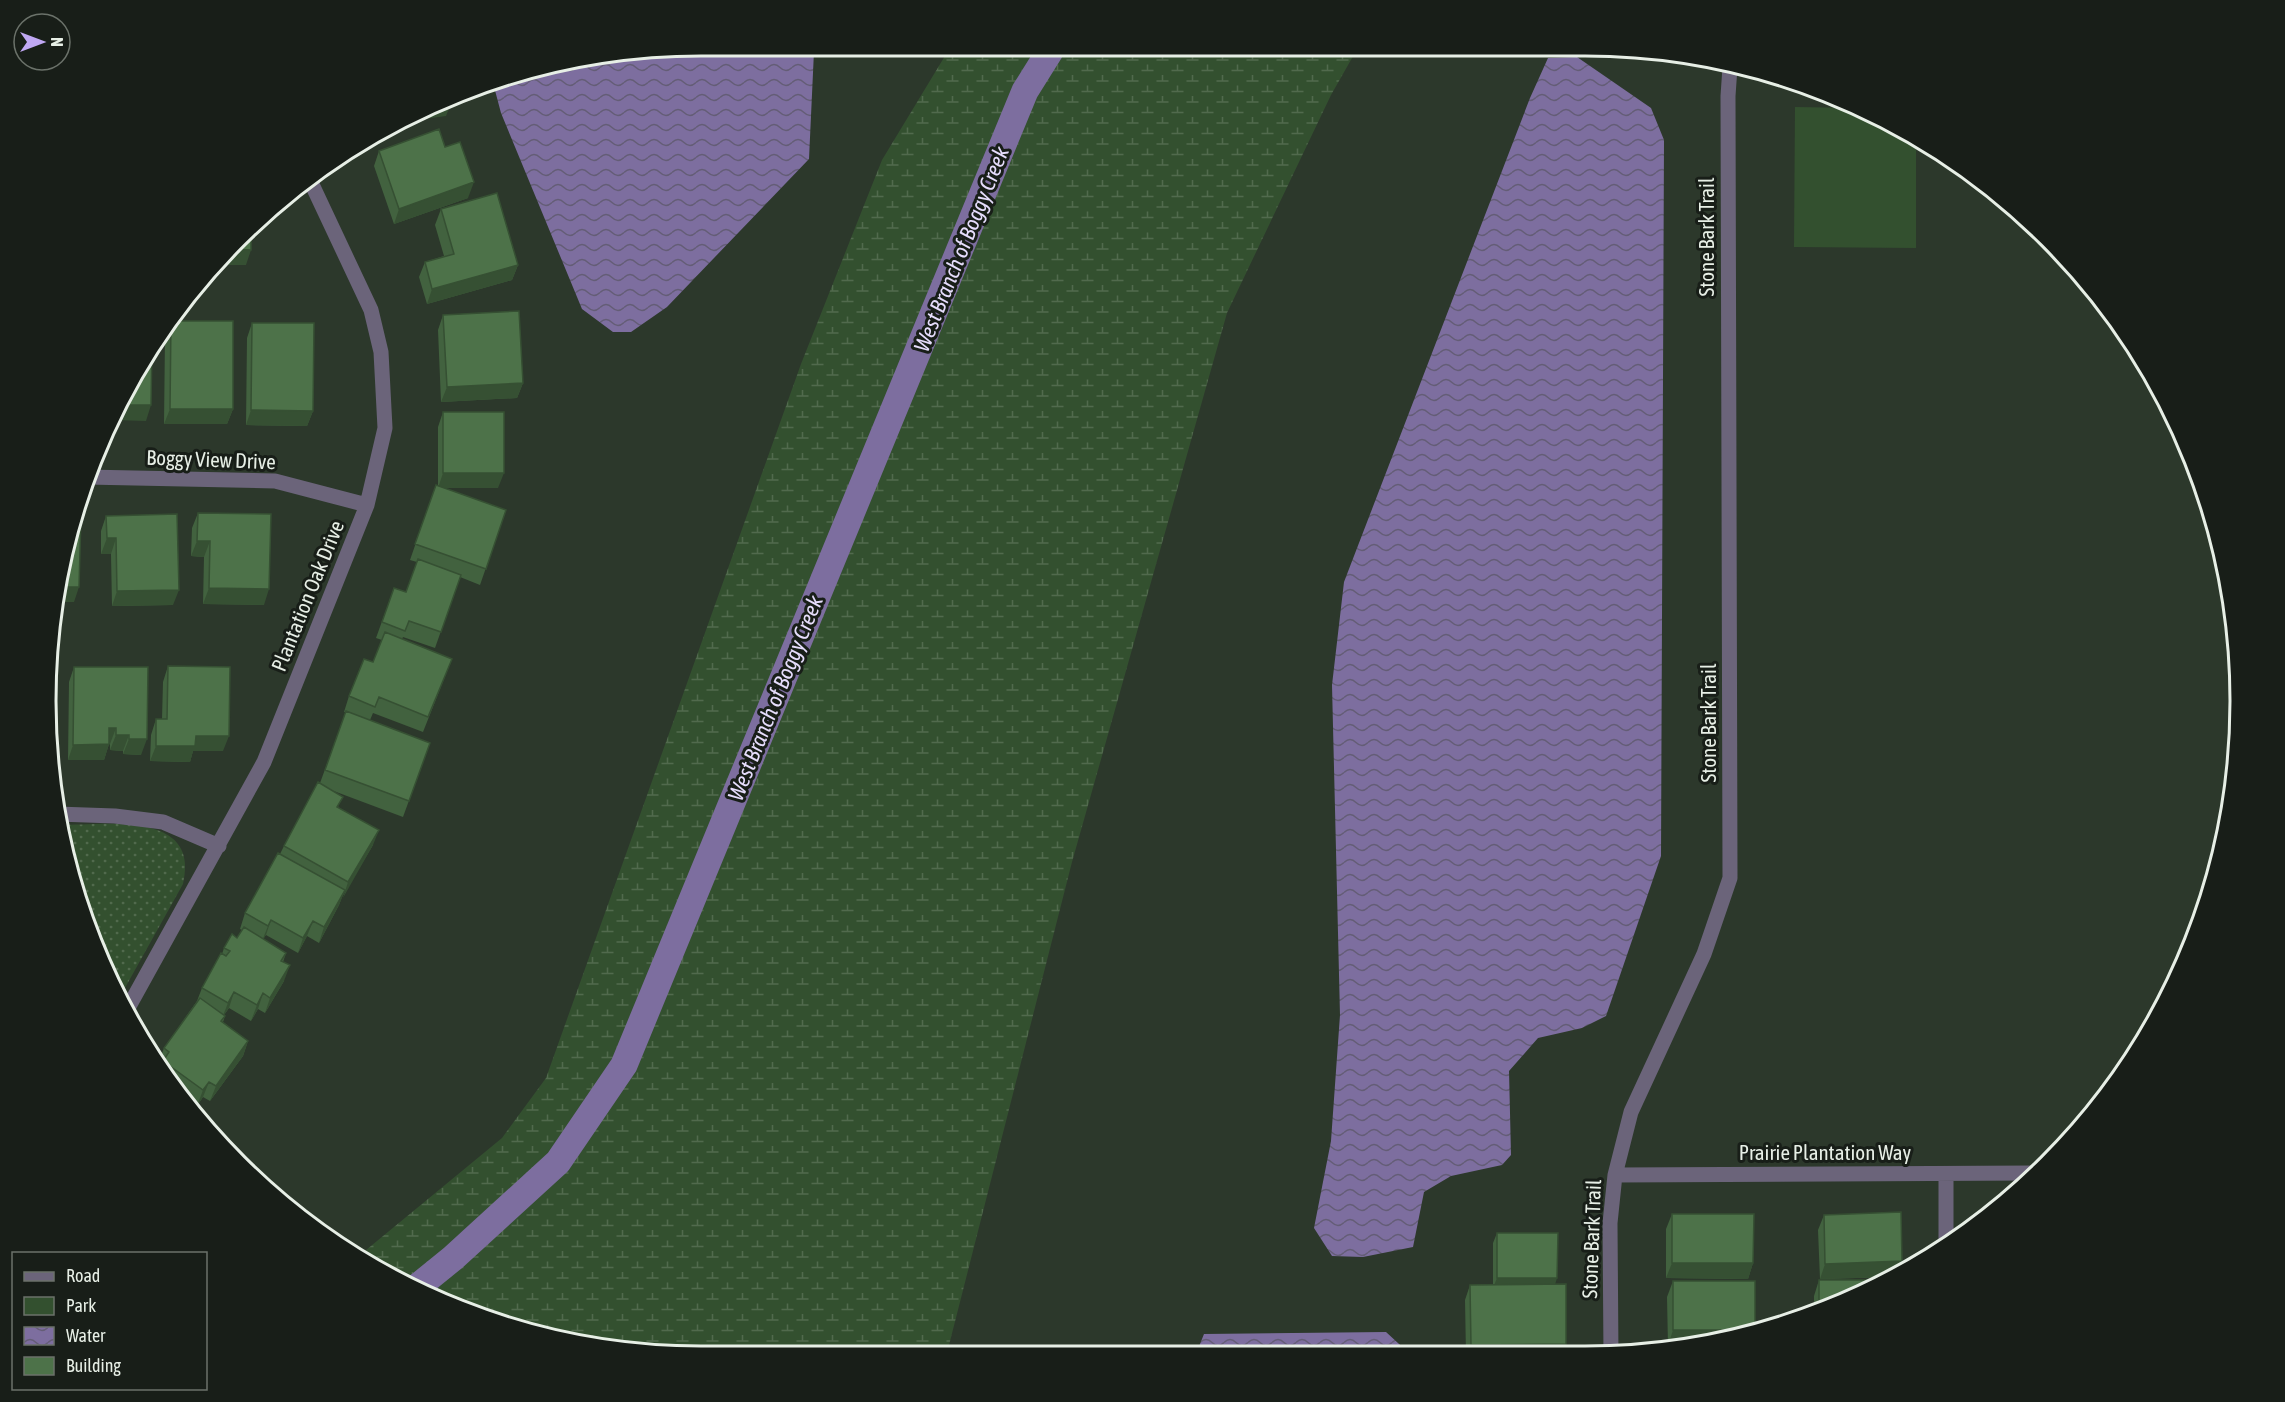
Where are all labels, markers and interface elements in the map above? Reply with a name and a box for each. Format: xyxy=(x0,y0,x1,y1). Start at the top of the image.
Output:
north arrow xyxy=(12,12,72,72)
text: N xyxy=(48,37,66,47)
water label: West Branch of Boggy Creek xyxy=(908,142,1014,355)
street label: Stone Bark Trail xyxy=(1694,177,1718,297)
street label: Boggy View Drive xyxy=(146,445,276,473)
street label: Plantation Oak Drive xyxy=(266,517,348,674)
water label: West Branch of Boggy Creek xyxy=(722,591,828,804)
street label: Stone Bark Trail xyxy=(1696,663,1720,783)
street label: Prairie Plantation Way xyxy=(1739,1140,1912,1164)
street label: Stone Bark Trail xyxy=(1577,1179,1605,1299)
legend xyxy=(12,1252,207,1390)
text: Road xyxy=(66,1265,100,1286)
text: Park xyxy=(66,1295,96,1316)
text: Water xyxy=(66,1325,106,1346)
text: Building xyxy=(66,1355,121,1376)

